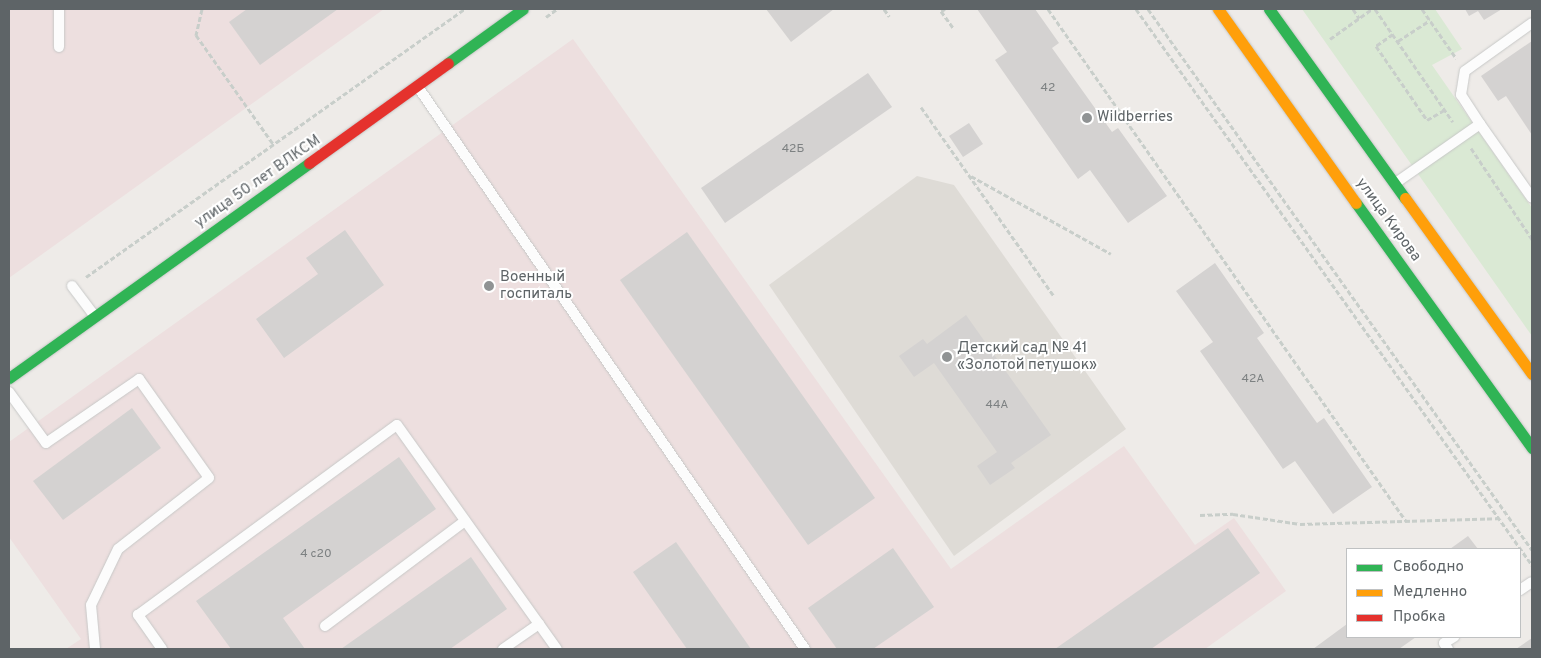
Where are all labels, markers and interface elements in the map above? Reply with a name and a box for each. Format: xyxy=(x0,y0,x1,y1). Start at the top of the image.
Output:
house number: 42 xyxy=(1041,82,1055,96)
place label: Wildberries xyxy=(1097,109,1173,127)
marker: Wildberries xyxy=(1081,112,1093,124)
street label: улица 50 лет ВЛКСМ xyxy=(192,132,324,232)
house number: 42Б xyxy=(782,143,804,157)
street label: улица Кирова xyxy=(1352,175,1424,265)
place label: Военный госпиталь xyxy=(500,268,572,303)
marker: Военный госпиталь xyxy=(482,279,496,293)
place label: Детский сад № 41 «Золотой петушок» xyxy=(957,339,1097,374)
marker: Детский сад № 41 «Золотой петушок» xyxy=(941,351,953,363)
house number: 42А xyxy=(1242,373,1264,387)
house number: 44А xyxy=(986,399,1008,413)
house number: 4 с20 xyxy=(300,548,332,562)
legend xyxy=(1346,548,1521,638)
text: Свободно xyxy=(1393,558,1464,577)
text: Медленно xyxy=(1393,583,1467,602)
text: Пробка xyxy=(1393,608,1445,627)

